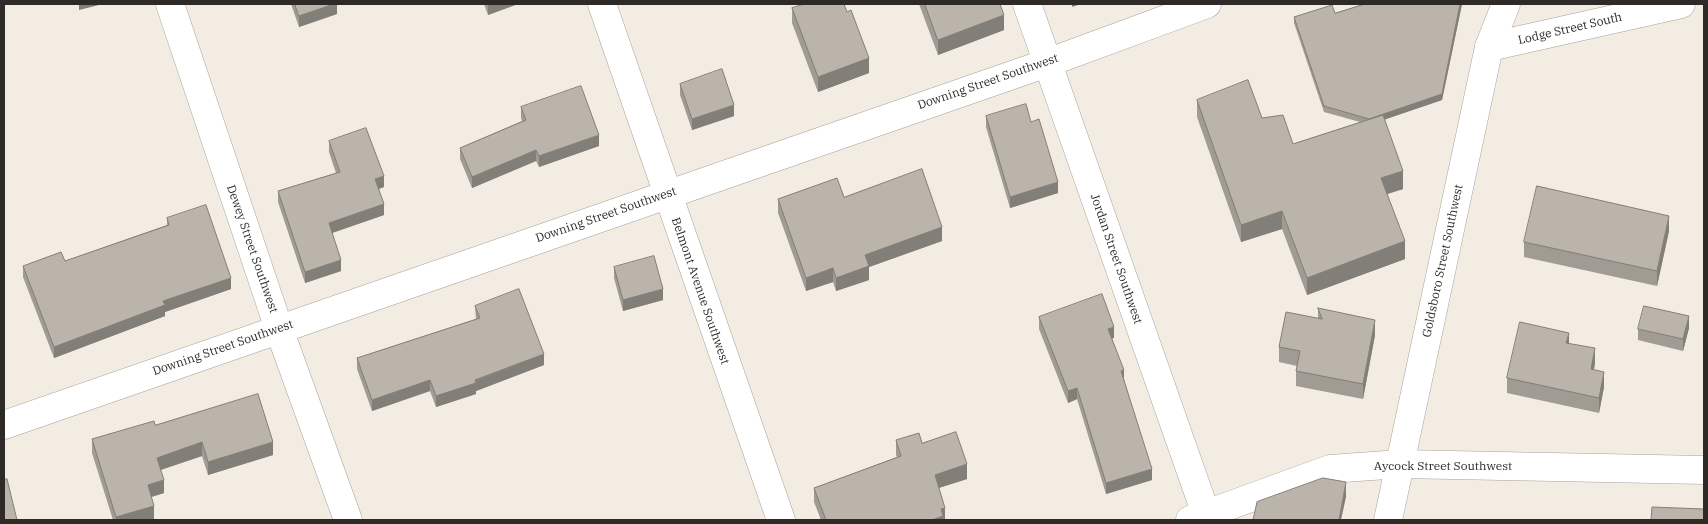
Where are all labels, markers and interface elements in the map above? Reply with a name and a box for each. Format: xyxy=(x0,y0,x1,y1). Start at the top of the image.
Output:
street label: Lodge Street South xyxy=(1517,10,1623,48)
street label: Downing Street Southwest xyxy=(916,51,1060,113)
street label: Dewey Street Southwest xyxy=(223,183,281,315)
street label: Goldsboro Street Southwest xyxy=(1420,183,1466,339)
street label: Downing Street Southwest xyxy=(534,184,678,246)
street label: Jordan Street Southwest xyxy=(1087,192,1145,326)
street label: Belmont Avenue Southwest xyxy=(668,216,732,366)
street label: Downing Street Southwest xyxy=(151,317,295,379)
street label: Aycock Street Southwest xyxy=(1374,460,1512,474)

